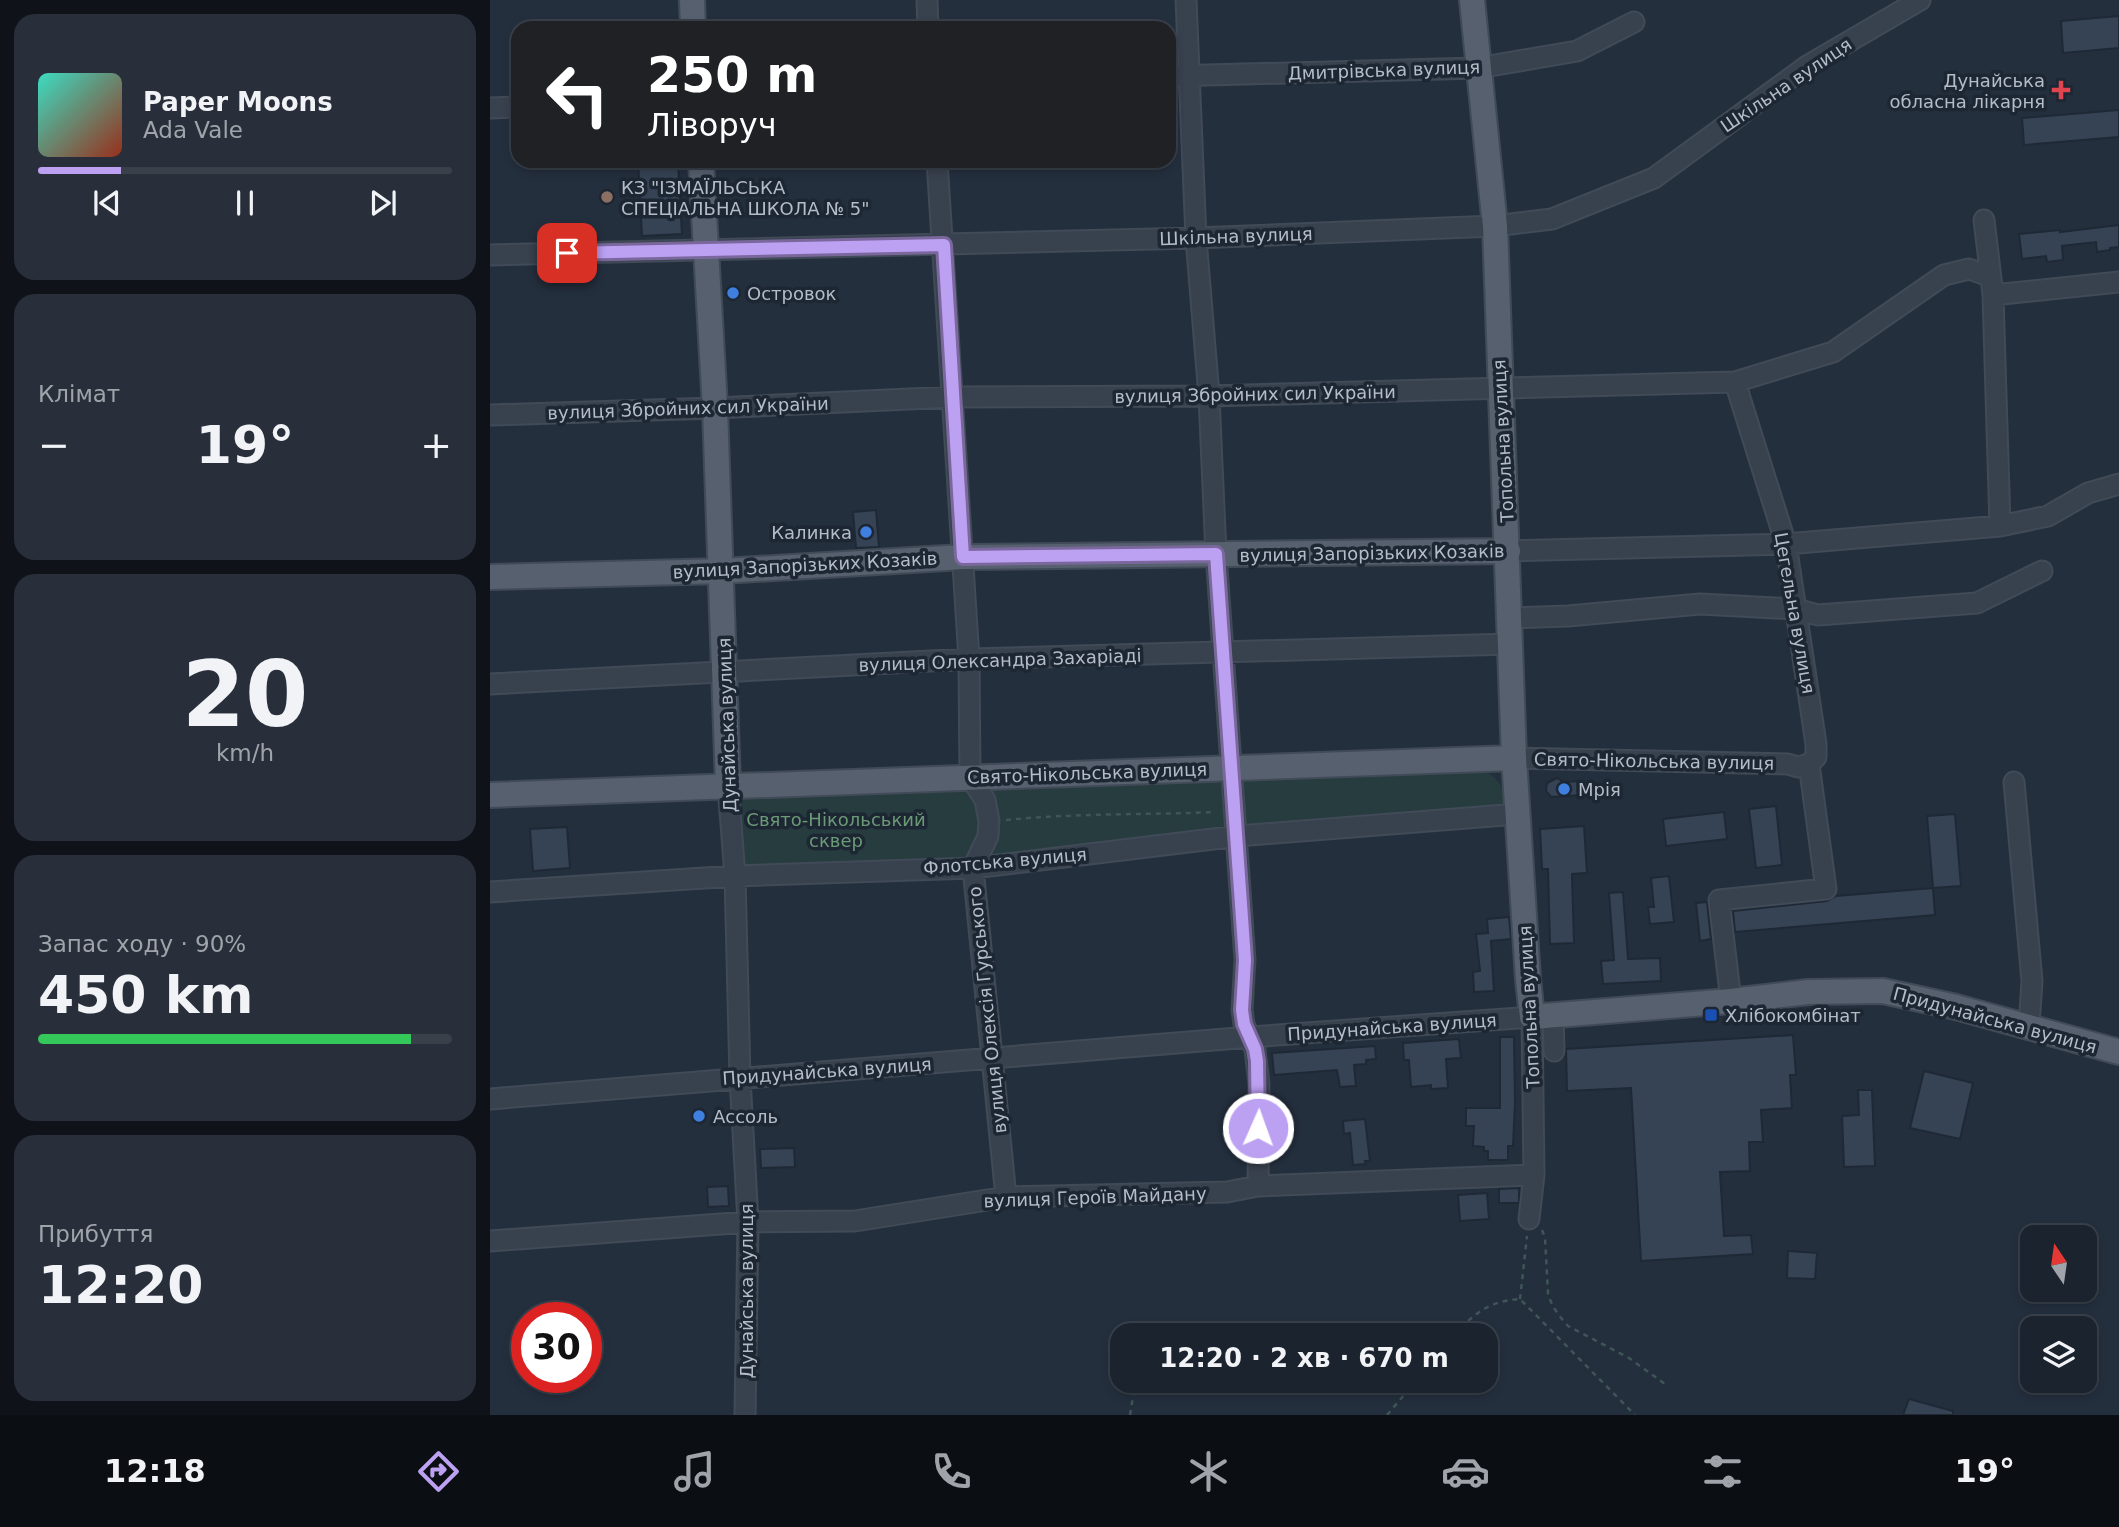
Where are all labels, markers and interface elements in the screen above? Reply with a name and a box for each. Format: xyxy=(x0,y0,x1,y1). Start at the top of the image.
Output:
street label: Шкільна вулиця xyxy=(1717,33,1855,137)
text: 250 m xyxy=(647,47,817,104)
icon: left xyxy=(532,49,623,140)
street label: Дмитрівська вулиця xyxy=(1287,56,1481,84)
place label: Дунайська обласна лікарня xyxy=(1890,70,2045,112)
marker: Дунайська обласна лікарня xyxy=(2051,80,2071,100)
text: Paper Moons xyxy=(143,87,333,117)
text: Ліворуч xyxy=(647,106,777,144)
text: Ada Vale xyxy=(143,117,243,143)
place label: КЗ "ІЗМАЇЛЬСЬКА СПЕЦІАЛЬНА ШКОЛА № 5" xyxy=(621,177,869,219)
icon: previous xyxy=(88,184,126,222)
icon: pause xyxy=(226,184,264,222)
icon: next xyxy=(364,184,402,222)
marker: КЗ "ІЗМАЇЛЬСЬКА СПЕЦІАЛЬНА ШКОЛА № 5" xyxy=(599,189,615,205)
pin xyxy=(537,223,597,283)
street label: Шкільна вулиця xyxy=(1159,223,1313,249)
icon: arrive xyxy=(548,234,586,272)
place label: Островок xyxy=(747,283,837,304)
marker: Островок xyxy=(725,285,741,301)
street label: Топольна вулиця xyxy=(1488,359,1518,524)
text: Клімат xyxy=(38,381,120,407)
street label: вулиця Збройних сил України xyxy=(1114,381,1396,407)
street label: вулиця Збройних сил України xyxy=(547,393,829,423)
text: 19° xyxy=(196,415,294,475)
text: − xyxy=(38,423,70,467)
text: + xyxy=(420,423,452,467)
place label: Калинка xyxy=(771,522,852,543)
marker: Калинка xyxy=(858,524,874,540)
street label: Цегельна вулиця xyxy=(1770,531,1820,695)
street label: вулиця Запорізьких Козаків xyxy=(1239,540,1505,566)
street label: вулиця Запорізьких Козаків xyxy=(672,548,938,582)
street label: Дунайська вулиця xyxy=(713,637,741,813)
text: 20 xyxy=(182,642,308,747)
street label: вулиця Олександра Захаріаді xyxy=(858,645,1142,675)
text: km/h xyxy=(216,740,274,766)
street label: Свято-Нікольська вулиця xyxy=(1534,748,1774,774)
street label: Свято-Нікольська вулиця xyxy=(967,758,1207,788)
place label: Мрія xyxy=(1578,779,1621,800)
marker: Мрія xyxy=(1556,781,1572,797)
park label: Свято-Нікольський сквер xyxy=(746,809,926,851)
street label: Флотська вулиця xyxy=(922,843,1088,879)
street label: вулиця Олексія Гурського xyxy=(964,885,1010,1135)
street label: Топольна вулиця xyxy=(1514,925,1544,1090)
text: Запас ходу · 90% xyxy=(38,931,246,957)
text: 450 km xyxy=(38,965,253,1025)
street label: Придунайська вулиця xyxy=(1891,983,2099,1057)
place label: Хлібокомбінат xyxy=(1725,1005,1861,1026)
marker: Хлібокомбінат xyxy=(1703,1007,1719,1023)
street label: Придунайська вулиця xyxy=(1287,1009,1497,1045)
street label: Придунайська вулиця xyxy=(722,1053,932,1089)
position arrow xyxy=(1221,1091,1295,1165)
place label: Ассоль xyxy=(713,1106,778,1127)
marker: Ассоль xyxy=(691,1108,707,1124)
street label: вулиця Героїв Майдану xyxy=(983,1183,1207,1211)
street label: Дунайська вулиця xyxy=(736,1204,757,1378)
text: Прибуття xyxy=(38,1221,153,1247)
north arrow xyxy=(2020,1225,2096,1302)
map controls xyxy=(2020,1225,2097,1393)
text: 12:20 xyxy=(38,1255,204,1315)
speed limit sign: 30 xyxy=(511,1302,602,1393)
button: layers xyxy=(2020,1316,2097,1393)
text: 12:20 · 2 хв · 670 m xyxy=(1159,1343,1449,1373)
icon: directions xyxy=(414,1447,463,1496)
icon: music xyxy=(670,1447,719,1496)
icon: phone xyxy=(927,1447,976,1496)
icon: climate xyxy=(1184,1447,1233,1496)
icon: car xyxy=(1441,1447,1490,1496)
icon: filters xyxy=(1698,1447,1747,1496)
text: 12:18 xyxy=(104,1452,206,1490)
text: 19° xyxy=(1954,1452,2015,1490)

